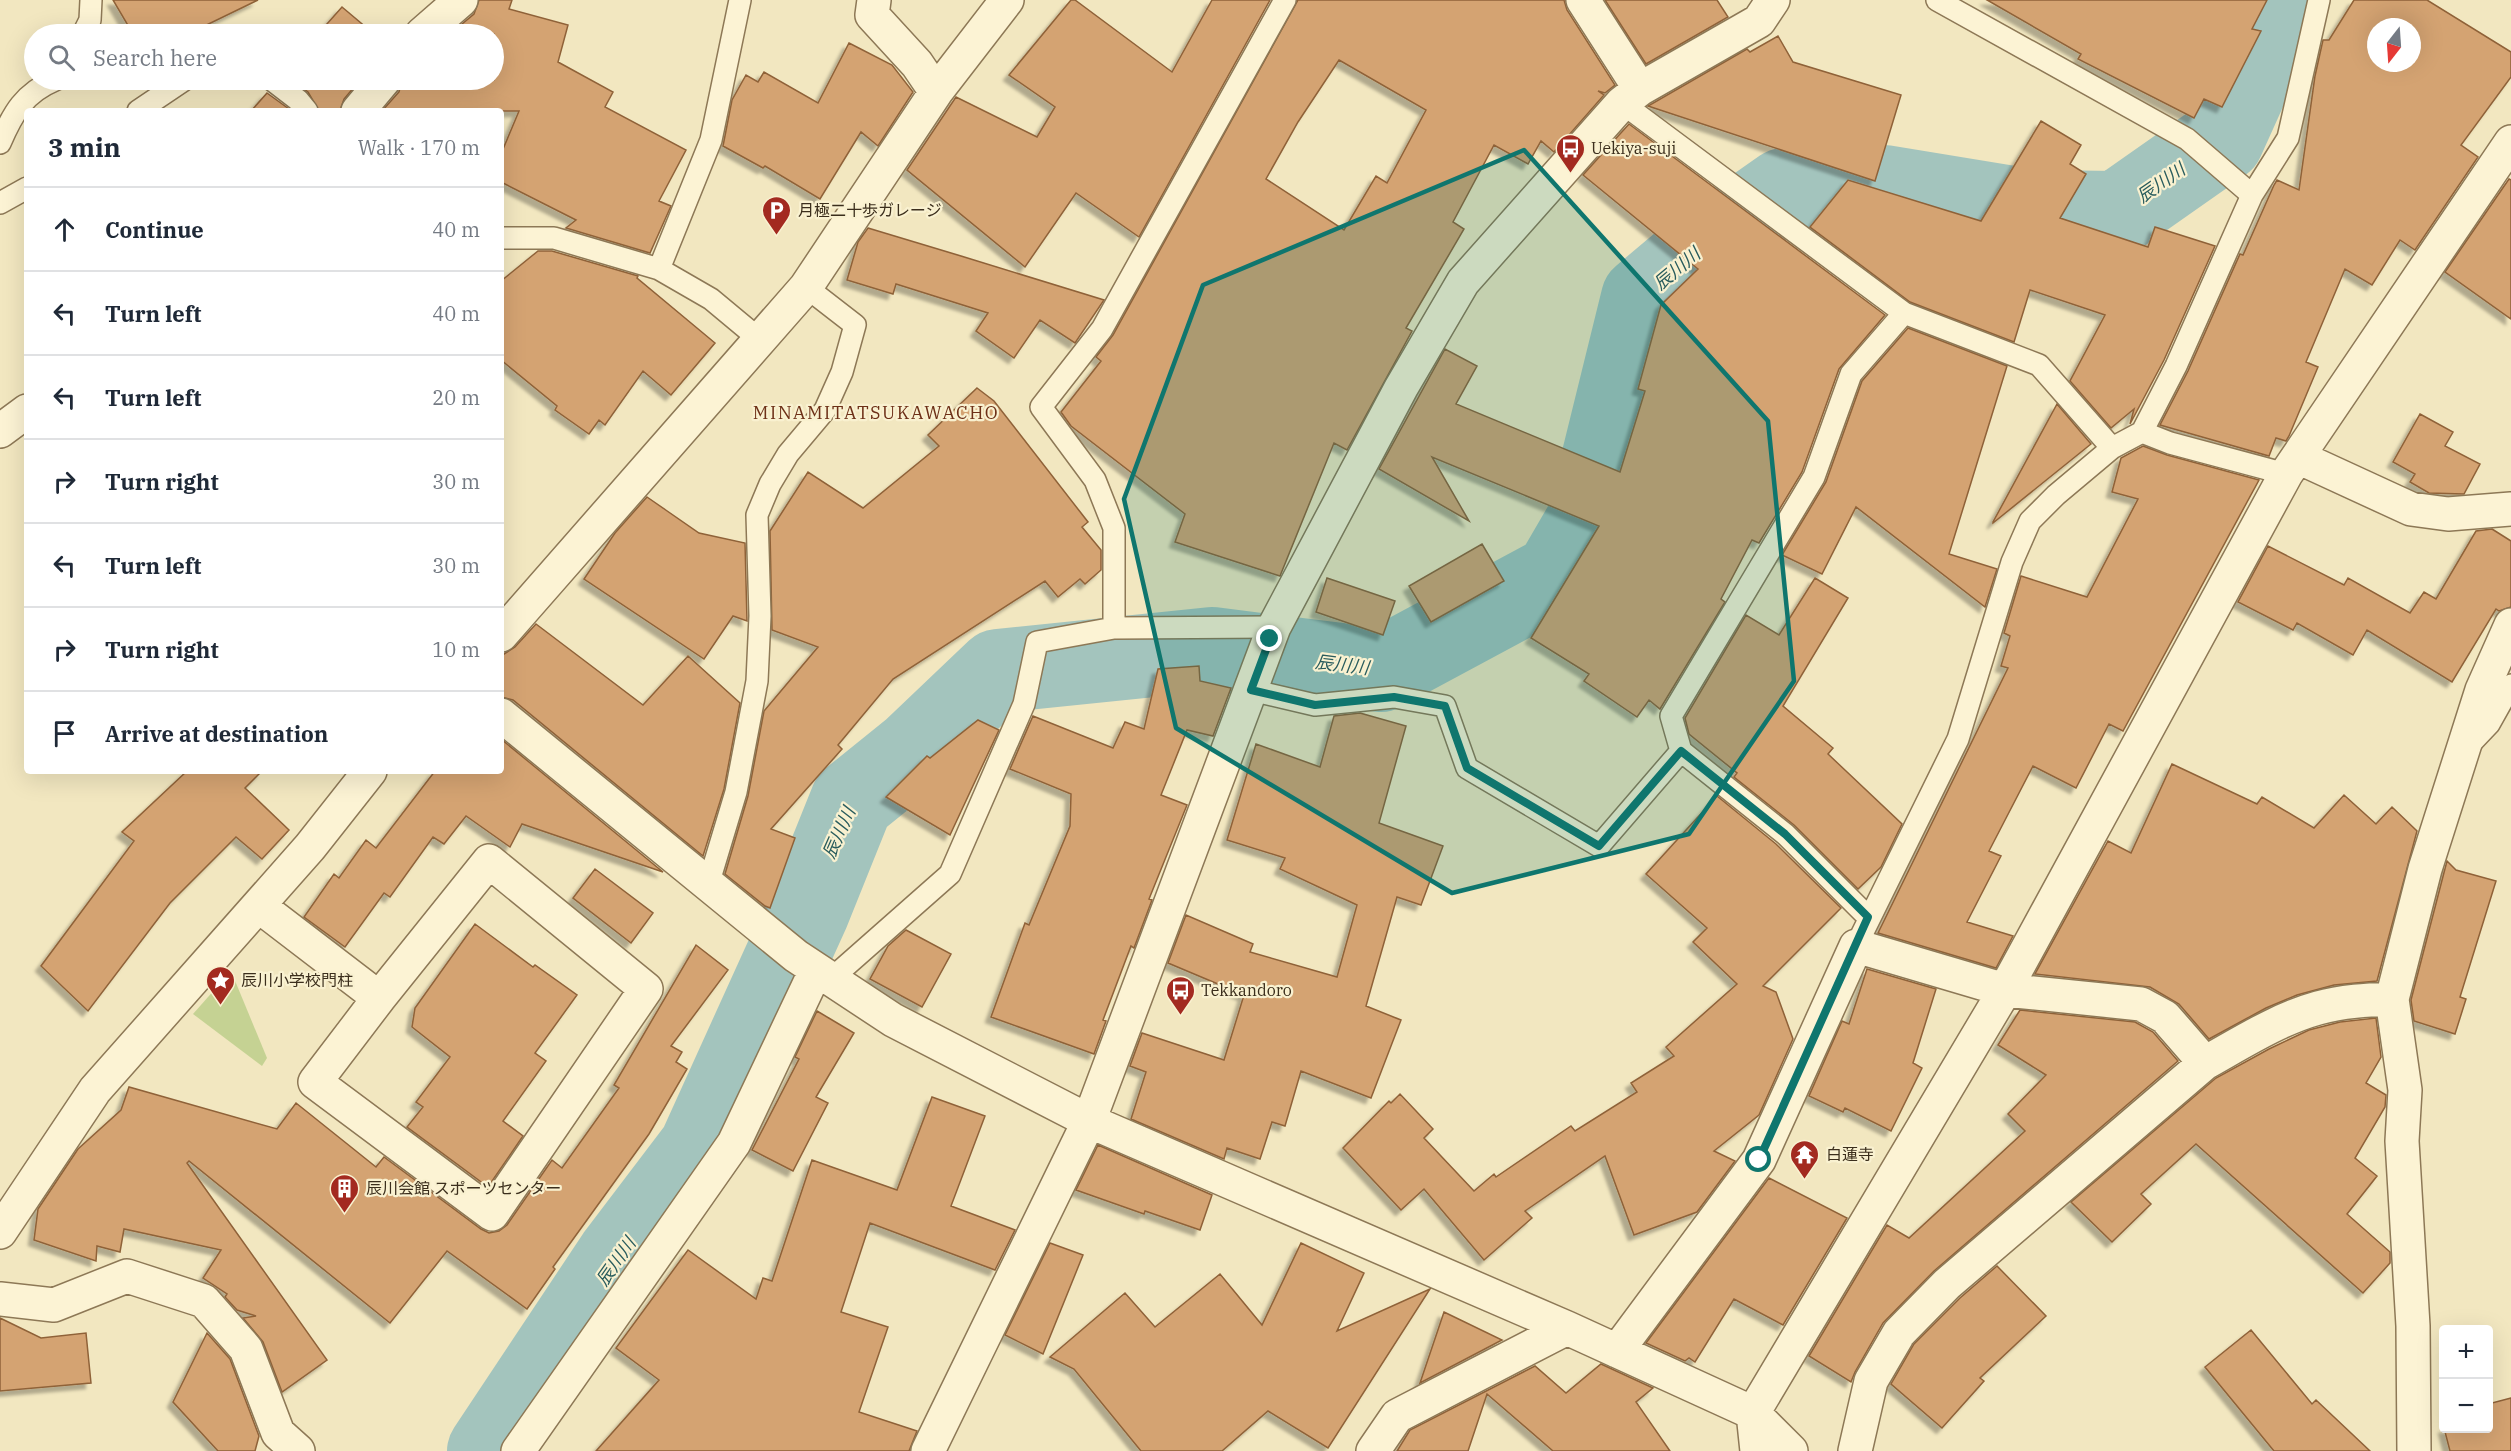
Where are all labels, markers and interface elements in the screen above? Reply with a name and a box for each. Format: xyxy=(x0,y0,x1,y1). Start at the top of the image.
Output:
north arrow xyxy=(2367,18,2421,72)
search box xyxy=(24,24,504,90)
icon: search xyxy=(45,41,78,74)
text: Search here xyxy=(93,43,217,72)
text: 3 min xyxy=(48,130,121,164)
bus stop icon: Uekiya-suji xyxy=(1554,132,1586,174)
text: Walk · 170 m xyxy=(358,134,480,161)
place label: Uekiya-suji xyxy=(1591,138,1676,158)
water label: 辰川川 xyxy=(2132,157,2191,207)
parking icon: 月極二十歩ガレージ xyxy=(761,194,793,236)
place label: 月極二十歩ガレージ xyxy=(798,200,942,220)
icon: ahead xyxy=(48,213,81,246)
text: Continue xyxy=(105,215,204,244)
text: 40 m xyxy=(432,216,480,243)
water label: 辰川川 xyxy=(1649,241,1706,295)
icon: left xyxy=(48,297,81,330)
text: Turn left xyxy=(105,299,201,328)
text: 40 m xyxy=(432,300,480,327)
icon: left xyxy=(48,381,81,414)
text: Turn left xyxy=(105,383,201,412)
text: 20 m xyxy=(432,384,480,411)
district label: MINAMITATSUKAWACHO xyxy=(753,401,999,424)
icon: right xyxy=(48,465,81,498)
text: Turn right xyxy=(105,467,219,496)
text: 30 m xyxy=(432,468,480,495)
icon: left xyxy=(48,549,81,582)
text: Turn left xyxy=(105,551,201,580)
text: 30 m xyxy=(432,552,480,579)
route end xyxy=(1256,625,1282,651)
icon: right xyxy=(48,633,81,666)
text: Turn right xyxy=(105,635,219,664)
text: 10 m xyxy=(432,636,480,663)
water label: 辰川川 xyxy=(1314,650,1372,679)
icon: arrive xyxy=(48,717,81,750)
text: Arrive at destination xyxy=(105,719,328,748)
water label: 辰川川 xyxy=(817,802,861,862)
place icon: 辰川小学校門柱 xyxy=(204,964,236,1006)
place label: 辰川小学校門柱 xyxy=(241,970,353,990)
bus stop icon: Tekkandoro xyxy=(1164,974,1196,1016)
place label: Tekkandoro xyxy=(1201,980,1292,1000)
temple icon: 白蓮寺 xyxy=(1789,1138,1821,1180)
place label: 白蓮寺 xyxy=(1826,1144,1874,1164)
route start xyxy=(1745,1146,1771,1172)
building icon: 辰川会館 スポーツセンター xyxy=(329,1172,361,1214)
place label: 辰川会館 スポーツセンター xyxy=(366,1178,561,1198)
water label: 辰川川 xyxy=(591,1231,642,1290)
map controls xyxy=(2439,1325,2493,1433)
button: + xyxy=(2439,1325,2493,1379)
button: − xyxy=(2439,1379,2493,1433)

